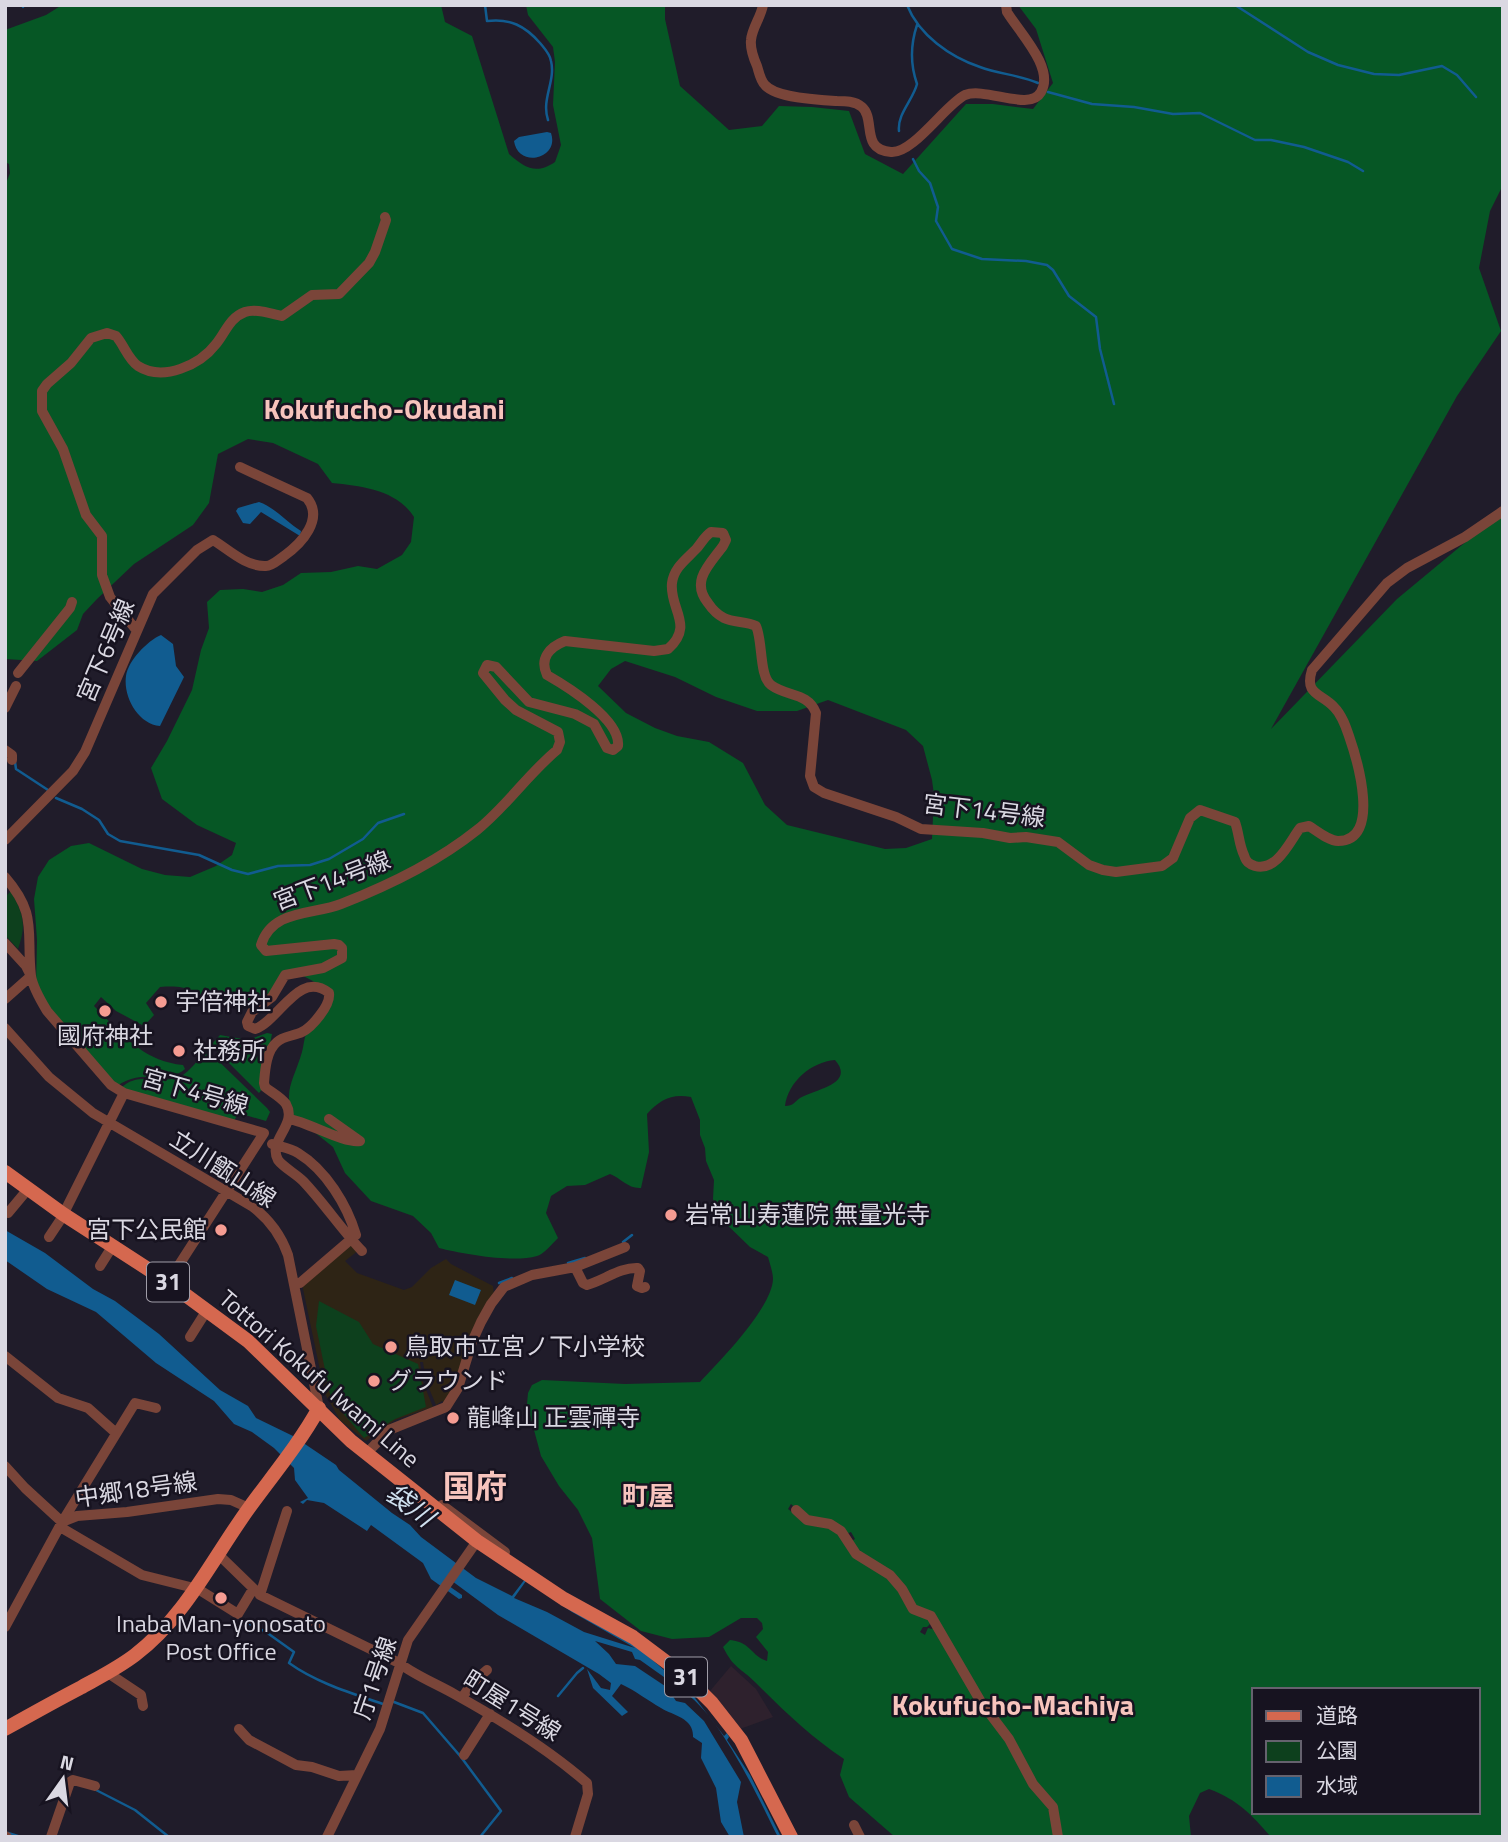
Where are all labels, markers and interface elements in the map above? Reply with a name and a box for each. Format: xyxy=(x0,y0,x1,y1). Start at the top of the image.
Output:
district label: Kokufucho-Okudani xyxy=(263,387,505,430)
street label: 宮下6号線 xyxy=(67,593,143,708)
street label: 宮下14号線 xyxy=(921,785,1047,835)
street label: 宮下14号線 xyxy=(268,841,395,919)
place label: 宇倍神社 xyxy=(175,983,271,1019)
marker: 宇倍神社 xyxy=(153,994,169,1010)
marker: 國府神社 xyxy=(97,1003,113,1019)
place label: 國府神社 xyxy=(57,1017,153,1053)
place label: 社務所 xyxy=(193,1032,265,1068)
marker: 社務所 xyxy=(171,1043,187,1059)
street label: 宮下4号線 xyxy=(138,1059,253,1123)
street label: 立川甑山線 xyxy=(163,1120,284,1216)
place label: 岩常山寿蓮院 無量光寺 xyxy=(685,1196,930,1232)
marker: 岩常山寿蓮院 無量光寺 xyxy=(663,1207,679,1223)
place label: 宮下公民館 xyxy=(87,1211,207,1247)
marker: 宮下公民館 xyxy=(213,1222,229,1238)
road number: 31 xyxy=(147,1262,189,1302)
street label: Tottori Kokufu Iwami Line xyxy=(211,1281,428,1476)
place label: 鳥取市立宮ノ下小学校 xyxy=(405,1328,645,1364)
marker: 鳥取市立宮ノ下小学校 xyxy=(383,1339,399,1355)
place label: グラウンド xyxy=(388,1362,508,1398)
marker: グラウンド xyxy=(366,1373,382,1389)
place label: 龍峰山 正雲禪寺 xyxy=(467,1399,640,1435)
marker: 龍峰山 正雲禪寺 xyxy=(445,1410,461,1426)
district label: 国府 xyxy=(443,1462,507,1510)
street label: 中郷18号線 xyxy=(73,1463,199,1515)
water label: 袋川 xyxy=(378,1473,445,1538)
district label: 町屋 xyxy=(622,1476,674,1515)
marker: Inaba Man-yonosato Post Office xyxy=(213,1590,229,1606)
place label: Inaba Man-yonosato Post Office xyxy=(116,1605,326,1669)
street label: 庁1号線 xyxy=(343,1631,405,1724)
road number: 31 xyxy=(665,1658,707,1696)
street label: 町屋1号線 xyxy=(457,1661,568,1749)
district label: Kokufucho-Machiya xyxy=(892,1683,1134,1726)
legend xyxy=(1252,1688,1480,1814)
text: 道路 xyxy=(1316,1699,1358,1731)
text: 公園 xyxy=(1316,1734,1358,1766)
north arrow xyxy=(28,1744,98,1814)
text: N xyxy=(57,1746,77,1778)
text: 水域 xyxy=(1316,1769,1358,1801)

